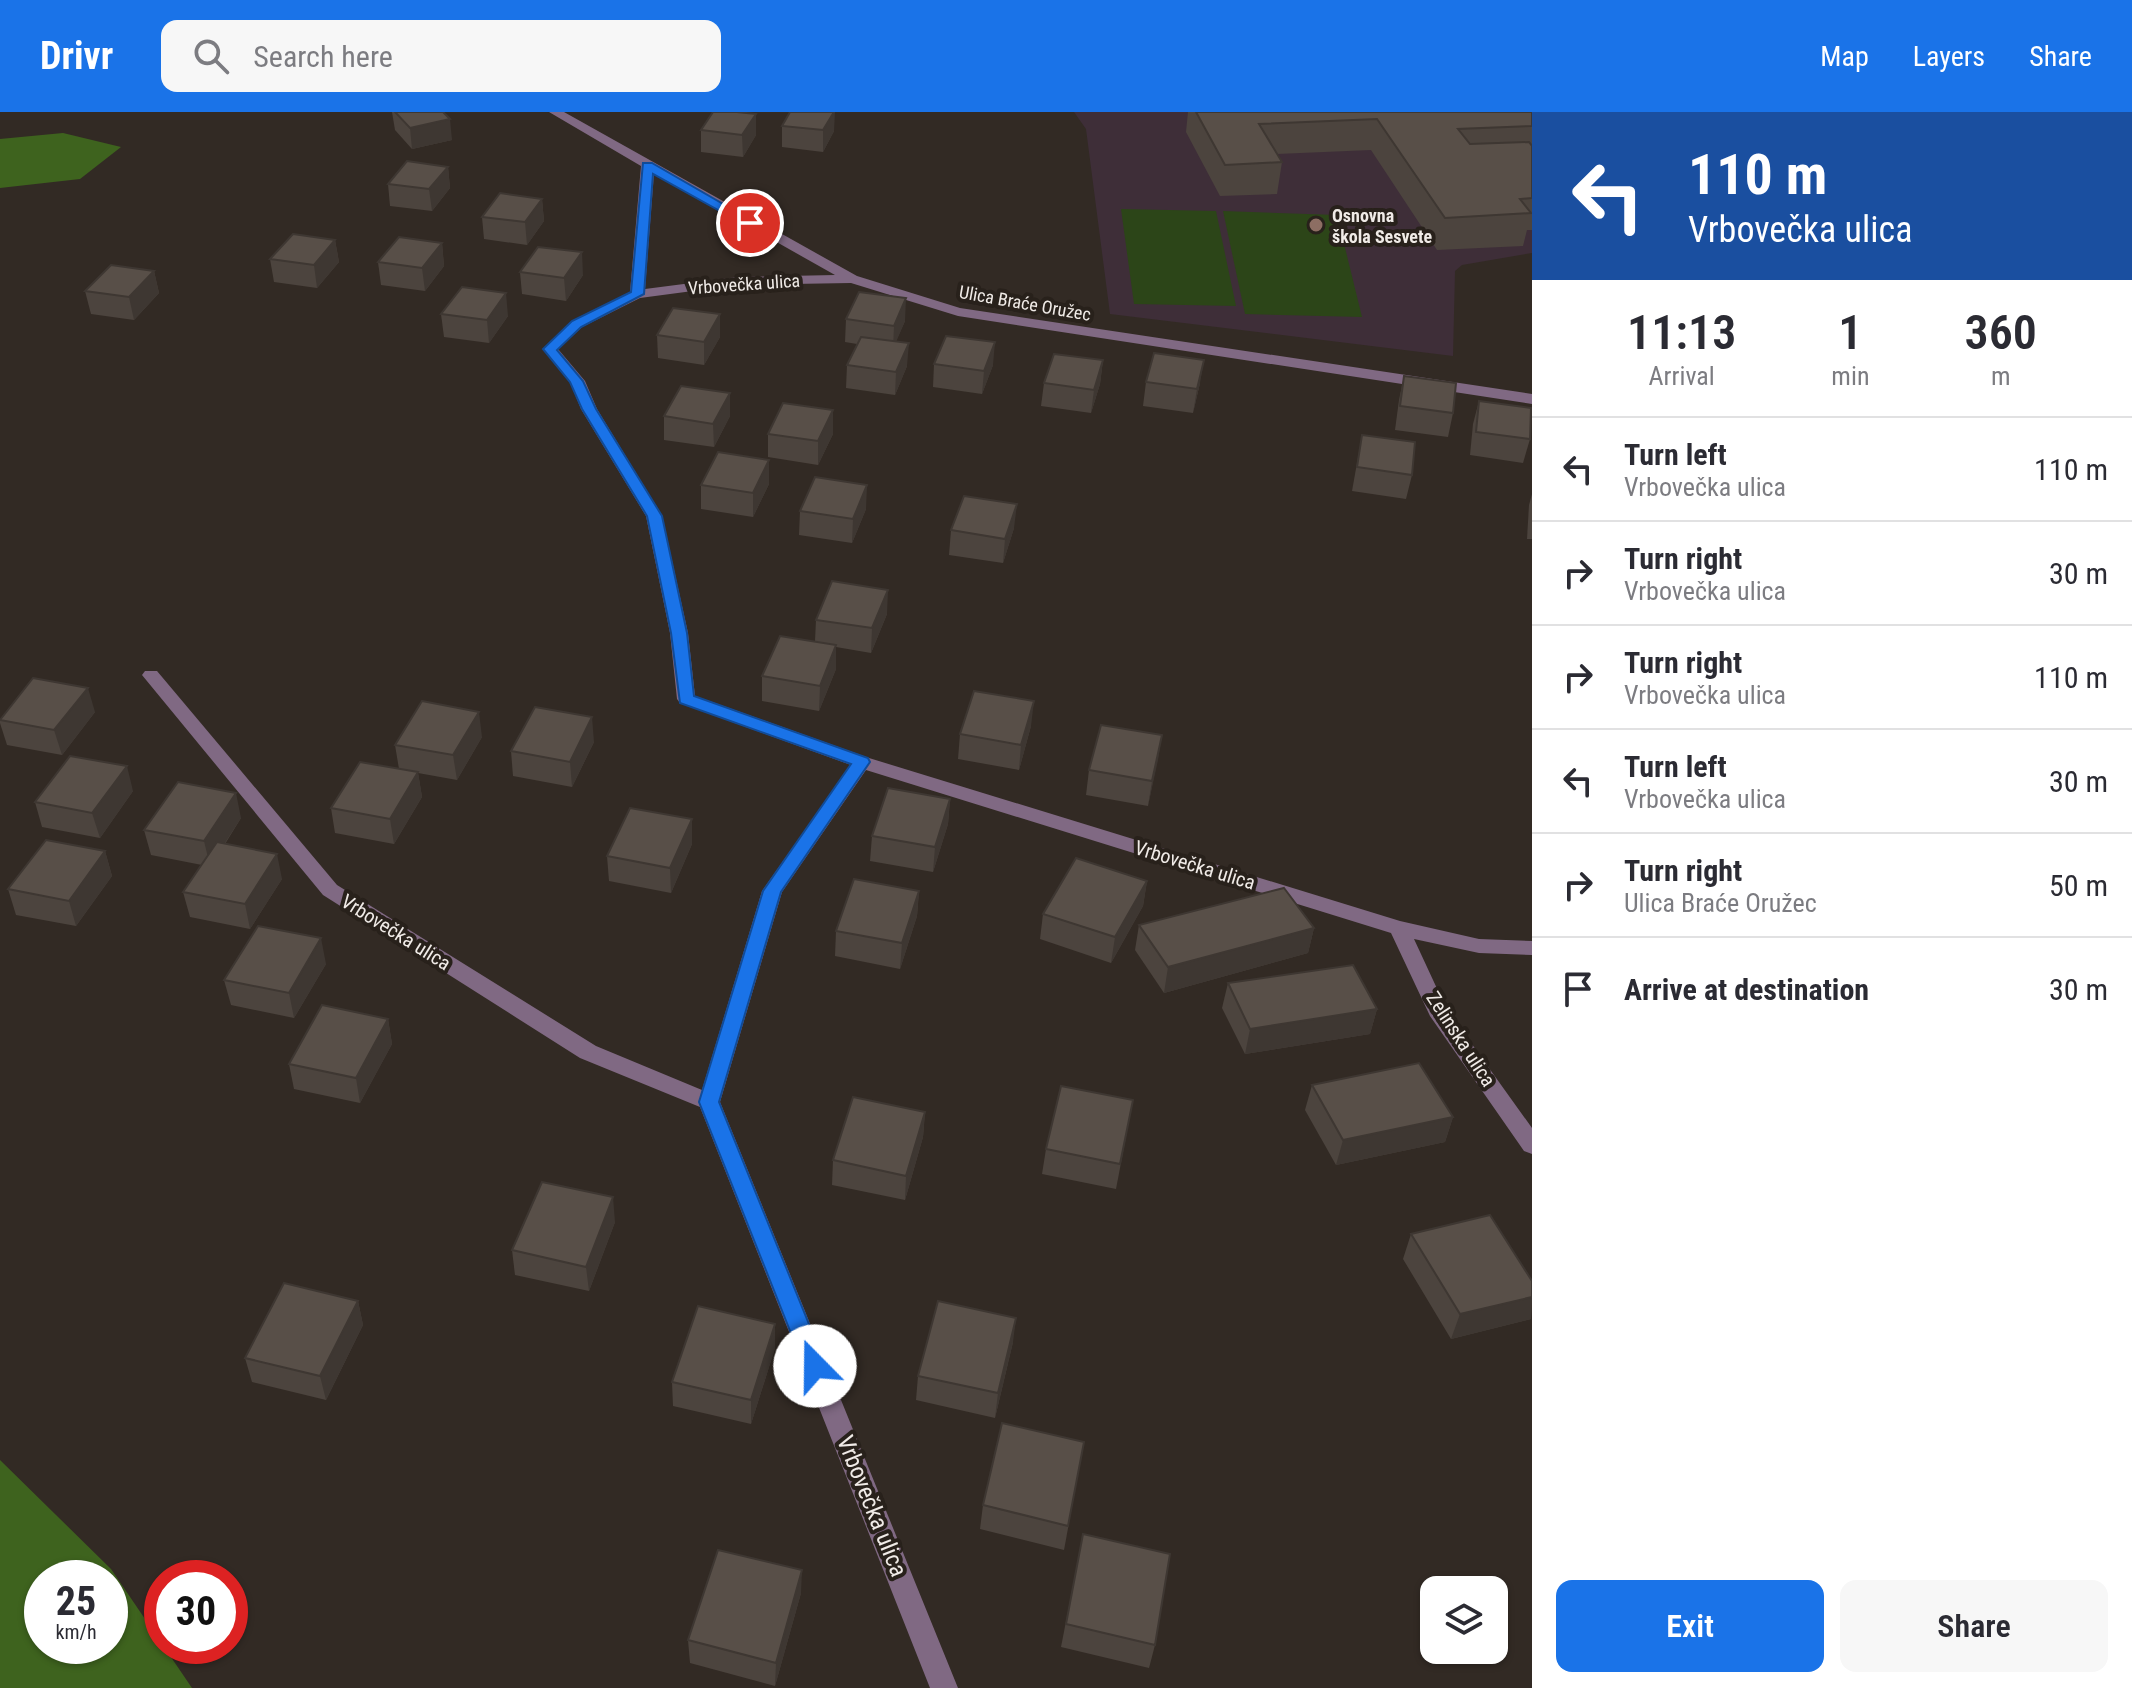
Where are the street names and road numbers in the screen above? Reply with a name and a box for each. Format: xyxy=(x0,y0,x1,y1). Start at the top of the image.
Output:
street label: Vrbovečka ulica xyxy=(687,270,801,298)
street label: Ulica Braće Oružec xyxy=(957,281,1093,325)
street label: Vrbovečka ulica xyxy=(1132,835,1258,895)
street label: Vrbovečka ulica xyxy=(337,889,455,975)
street label: Zelinska ulica xyxy=(1421,987,1501,1091)
street label: Vrbovečka ulica xyxy=(831,1431,913,1581)

